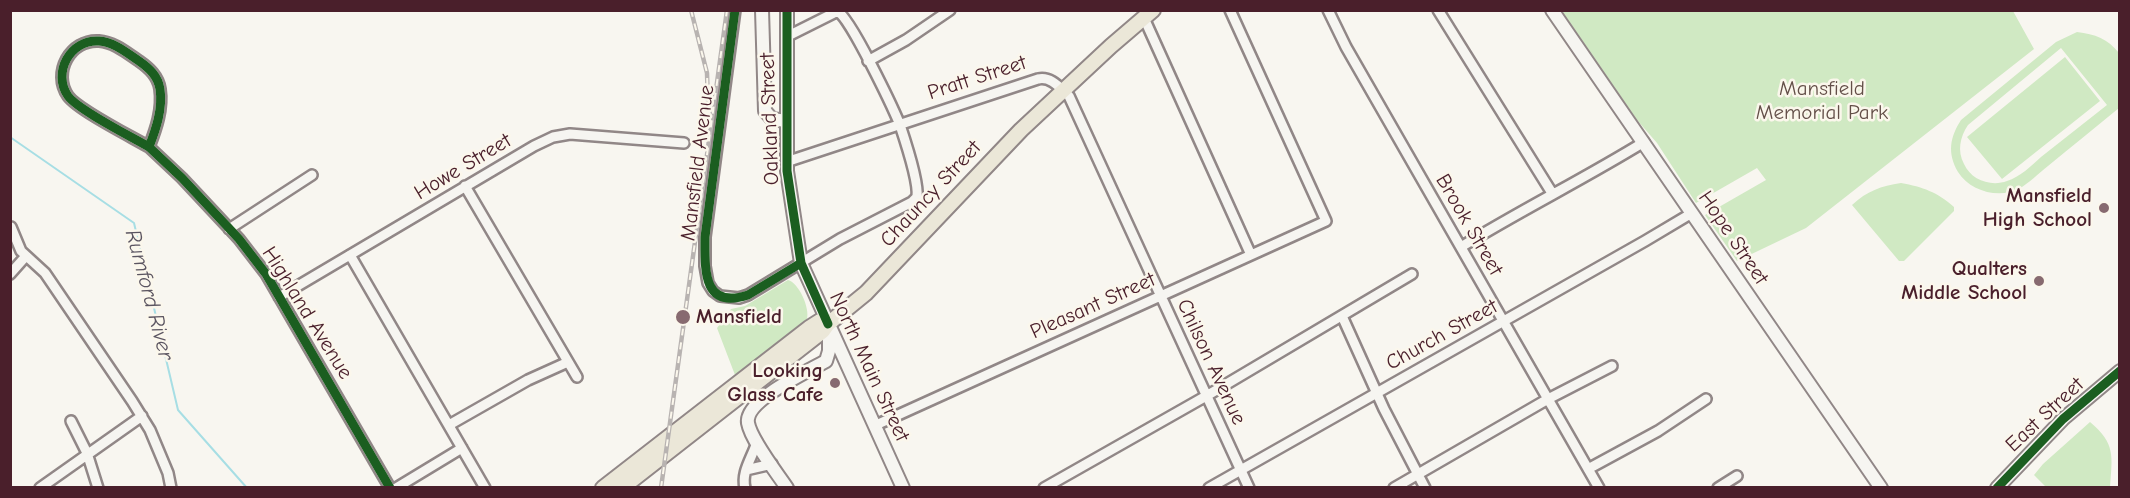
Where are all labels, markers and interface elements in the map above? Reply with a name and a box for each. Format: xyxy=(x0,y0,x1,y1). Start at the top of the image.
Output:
street label: Pratt Street xyxy=(925,50,1029,106)
street label: Oakland Street xyxy=(755,52,785,186)
park label: Mansfield Memorial Park xyxy=(1756,76,1888,126)
street label: Mansfield Avenue xyxy=(676,84,720,242)
street label: Howe Street xyxy=(410,128,516,206)
street label: Chauncy Street xyxy=(875,136,987,252)
street label: Brook Street xyxy=(1430,170,1508,280)
place label: Mansfield High School xyxy=(1983,183,2092,233)
street label: Hope Street xyxy=(1692,186,1774,290)
marker: Mansfield High School xyxy=(2097,201,2111,215)
water label: Rumford River xyxy=(119,227,179,363)
street label: Highland Avenue xyxy=(256,242,358,384)
place label: Qualters Middle School xyxy=(1901,256,2027,306)
street label: Pleasant Street xyxy=(1026,267,1160,345)
marker: Qualters Middle School xyxy=(2032,274,2046,288)
street label: North Main Street xyxy=(823,288,915,446)
street label: Church Street xyxy=(1382,294,1502,376)
street label: Chilson Avenue xyxy=(1171,295,1251,429)
place label: Mansfield xyxy=(696,304,782,330)
marker: Mansfield xyxy=(674,308,692,326)
place label: Looking Glass Cafe xyxy=(727,358,823,408)
street label: East Street xyxy=(2001,372,2089,458)
marker: Looking Glass Cafe xyxy=(828,376,842,390)

